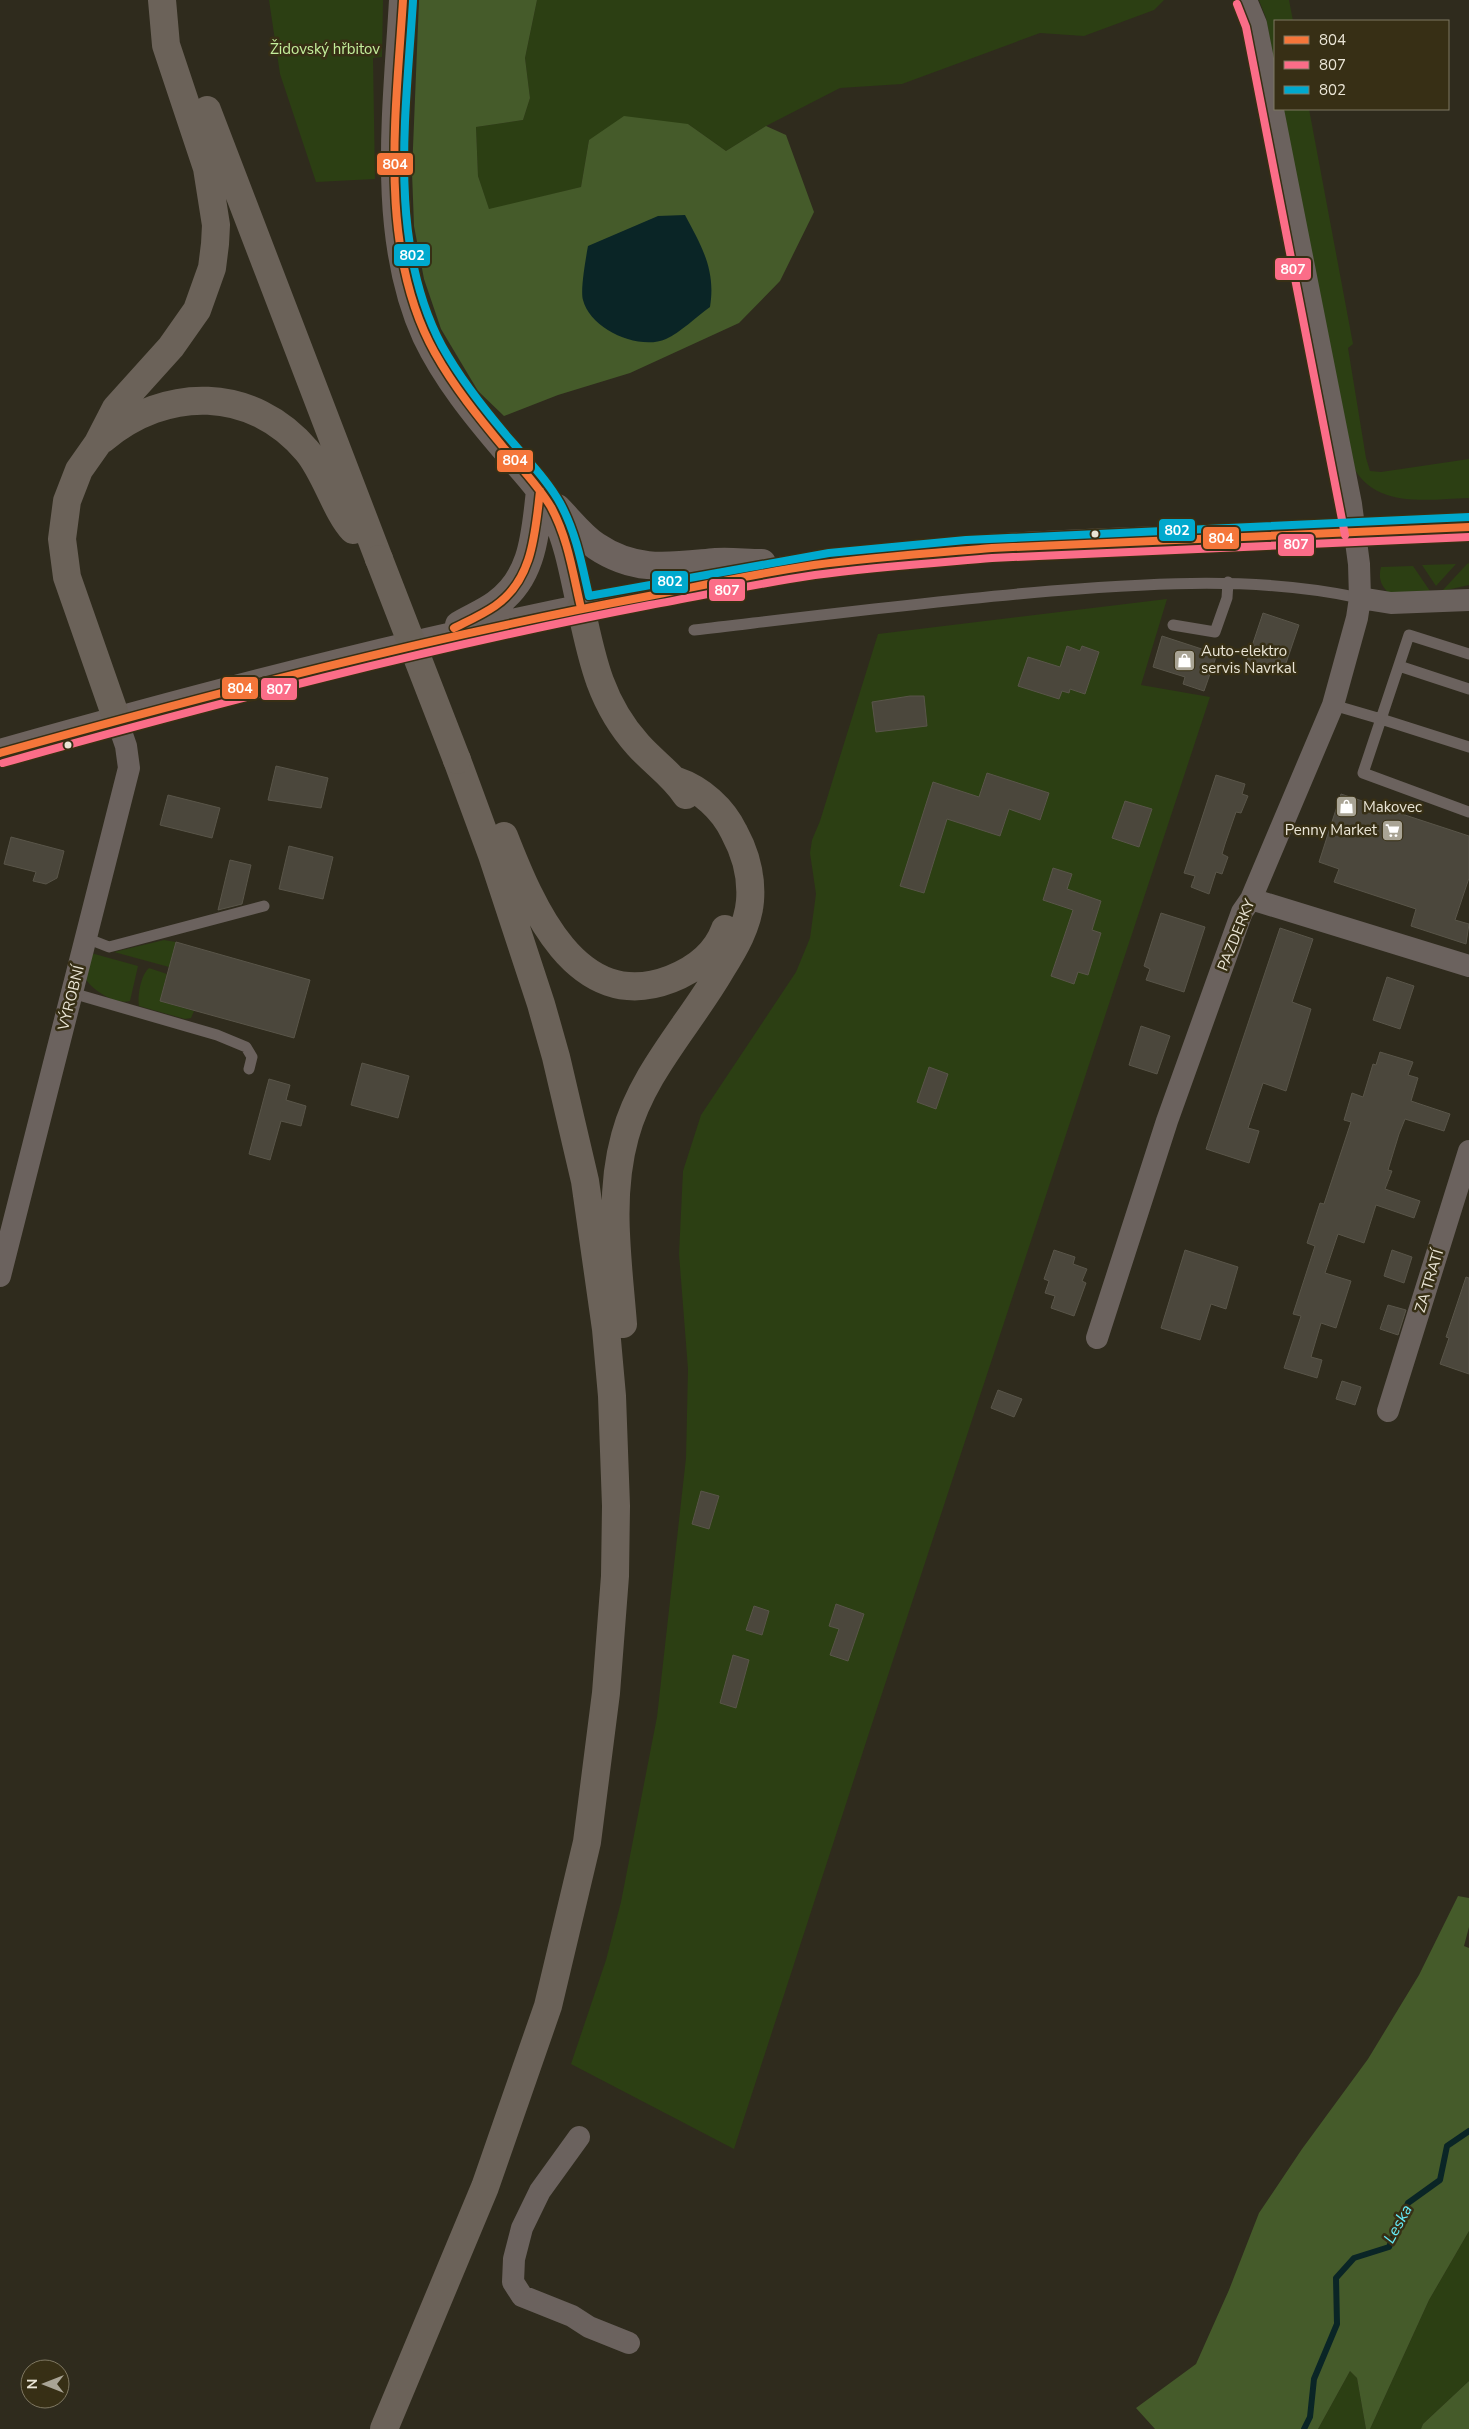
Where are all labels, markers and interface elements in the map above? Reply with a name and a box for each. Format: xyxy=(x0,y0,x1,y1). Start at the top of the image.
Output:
legend xyxy=(1274,20,1449,110)
text: 804 xyxy=(1319,30,1346,50)
park label: Židovský hřbitov xyxy=(270,39,380,59)
text: 807 xyxy=(1319,55,1346,75)
text: 802 xyxy=(1319,80,1346,100)
line badge: 804 xyxy=(376,152,414,176)
text: 804 xyxy=(382,155,408,174)
line badge: 802 xyxy=(393,243,431,267)
text: 802 xyxy=(399,246,425,265)
line badge: 807 xyxy=(1274,257,1312,281)
text: 807 xyxy=(1280,260,1306,279)
line badge: 804 xyxy=(496,449,534,473)
text: 804 xyxy=(502,451,528,470)
line badge: 802 xyxy=(1158,518,1196,542)
text: 802 xyxy=(1164,521,1190,540)
line badge: 804 xyxy=(1202,526,1240,550)
unlabelled marker xyxy=(1090,529,1100,539)
text: 804 xyxy=(1208,529,1234,548)
line badge: 807 xyxy=(1277,533,1315,557)
text: 807 xyxy=(1283,535,1309,554)
line badge: 802 xyxy=(651,570,689,594)
text: 802 xyxy=(657,572,683,591)
line badge: 807 xyxy=(708,578,746,602)
text: 807 xyxy=(714,581,740,600)
place label: Auto-elektro servis Navrkal xyxy=(1201,641,1297,678)
shop icon: Auto-elektro servis Navrkal xyxy=(1173,648,1197,672)
line badge: 804 xyxy=(221,676,259,700)
line badge: 807 xyxy=(260,677,298,701)
text: 804 xyxy=(227,679,253,698)
text: 807 xyxy=(266,680,292,699)
unlabelled marker xyxy=(63,740,73,750)
shop icon: Makovec xyxy=(1335,795,1359,819)
place label: Makovec xyxy=(1363,797,1422,817)
supermarket icon: Penny Market xyxy=(1381,818,1405,842)
place label: Penny Market xyxy=(1285,820,1378,840)
street label: PAZDERKY xyxy=(1213,895,1260,974)
street label: VÝROBNÍ xyxy=(53,962,89,1034)
street label: ZA TRATÍ xyxy=(1410,1246,1448,1315)
water label: Leska xyxy=(1378,2201,1418,2247)
north arrow xyxy=(20,2359,70,2409)
text: N xyxy=(23,2379,42,2389)

